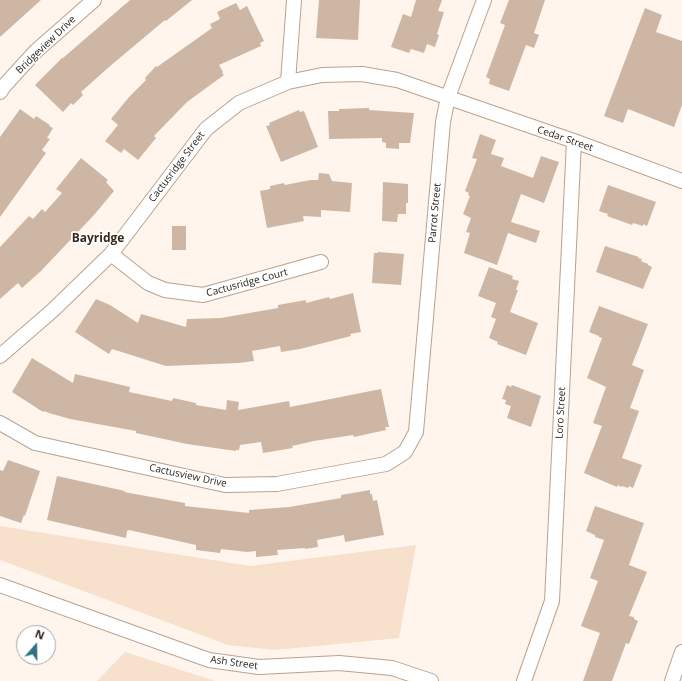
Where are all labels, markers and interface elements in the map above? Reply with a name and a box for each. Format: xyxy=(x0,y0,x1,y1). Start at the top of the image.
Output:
street label: Bridgeview Drive xyxy=(14,14,78,76)
street label: Cedar Street xyxy=(536,124,594,154)
street label: Cactusridge Street xyxy=(147,129,207,205)
street label: Parrot Street xyxy=(426,183,444,243)
district label: Bayridge xyxy=(72,232,124,246)
street label: Cactusridge Court xyxy=(205,266,289,300)
street label: Loro Street xyxy=(554,387,568,439)
street label: Cactusview Drive xyxy=(148,462,228,490)
north arrow xyxy=(16,625,56,665)
text: N xyxy=(33,626,47,643)
street label: Ash Street xyxy=(210,654,258,672)

